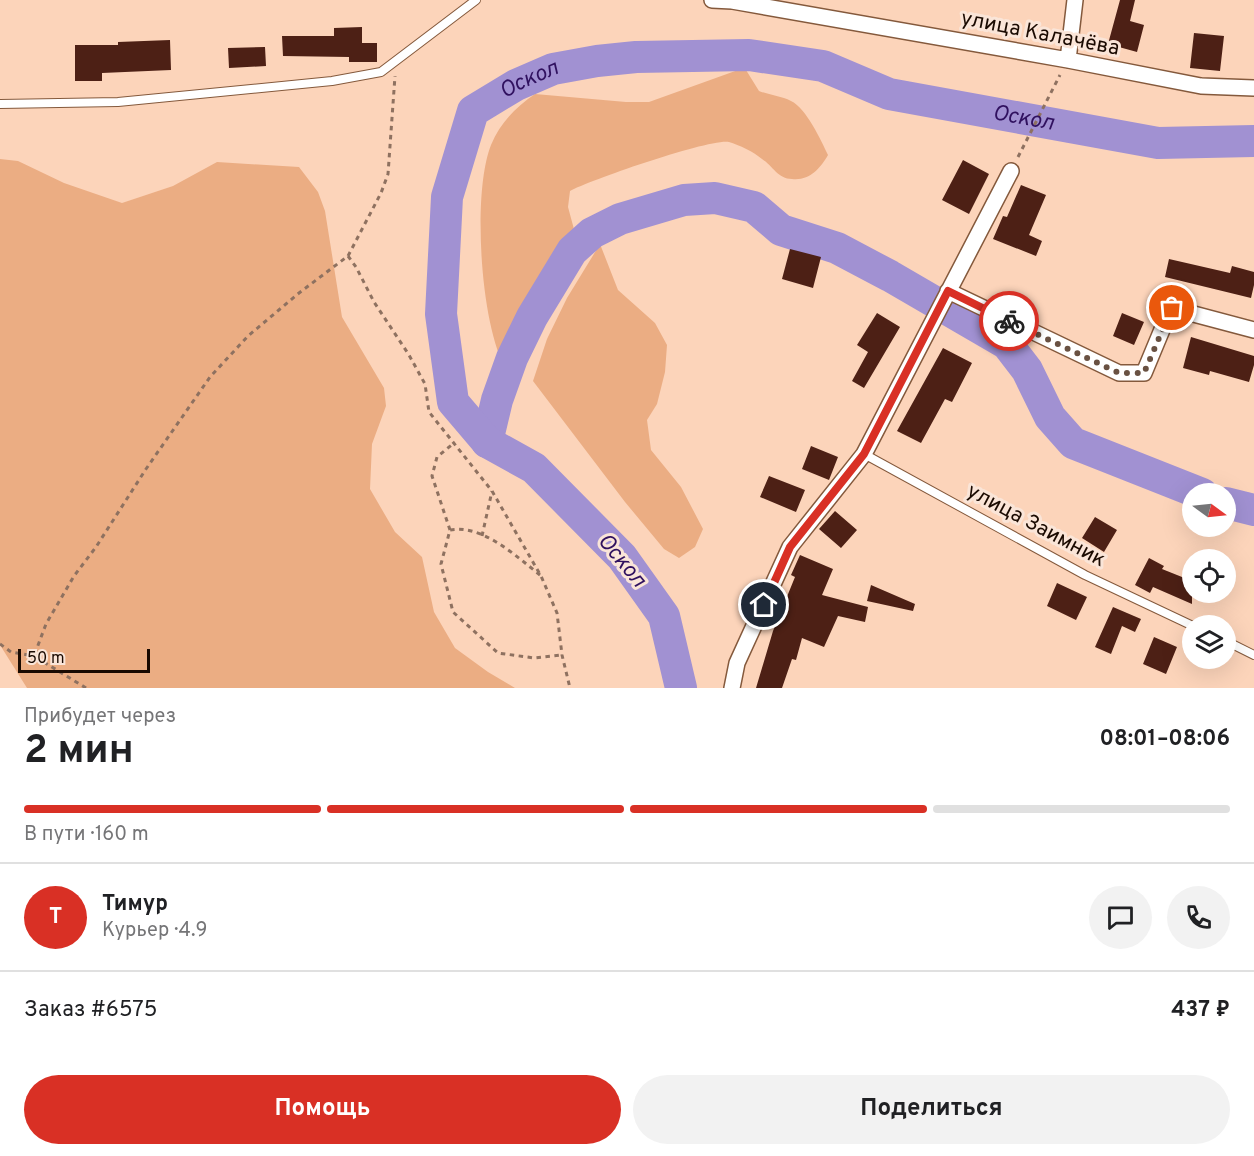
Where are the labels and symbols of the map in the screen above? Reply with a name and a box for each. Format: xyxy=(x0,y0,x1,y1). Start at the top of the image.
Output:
street label: улица Калачёва xyxy=(958,5,1122,63)
water label: Оскол xyxy=(495,55,563,105)
water label: Оскол xyxy=(990,100,1056,137)
pin xyxy=(1146,282,1197,333)
courier xyxy=(979,291,1039,351)
street label: улица Заимник xyxy=(962,478,1110,574)
north arrow xyxy=(1182,483,1236,537)
water label: Оскол xyxy=(591,529,651,594)
pin xyxy=(738,579,789,630)
scale bar xyxy=(18,646,150,674)

